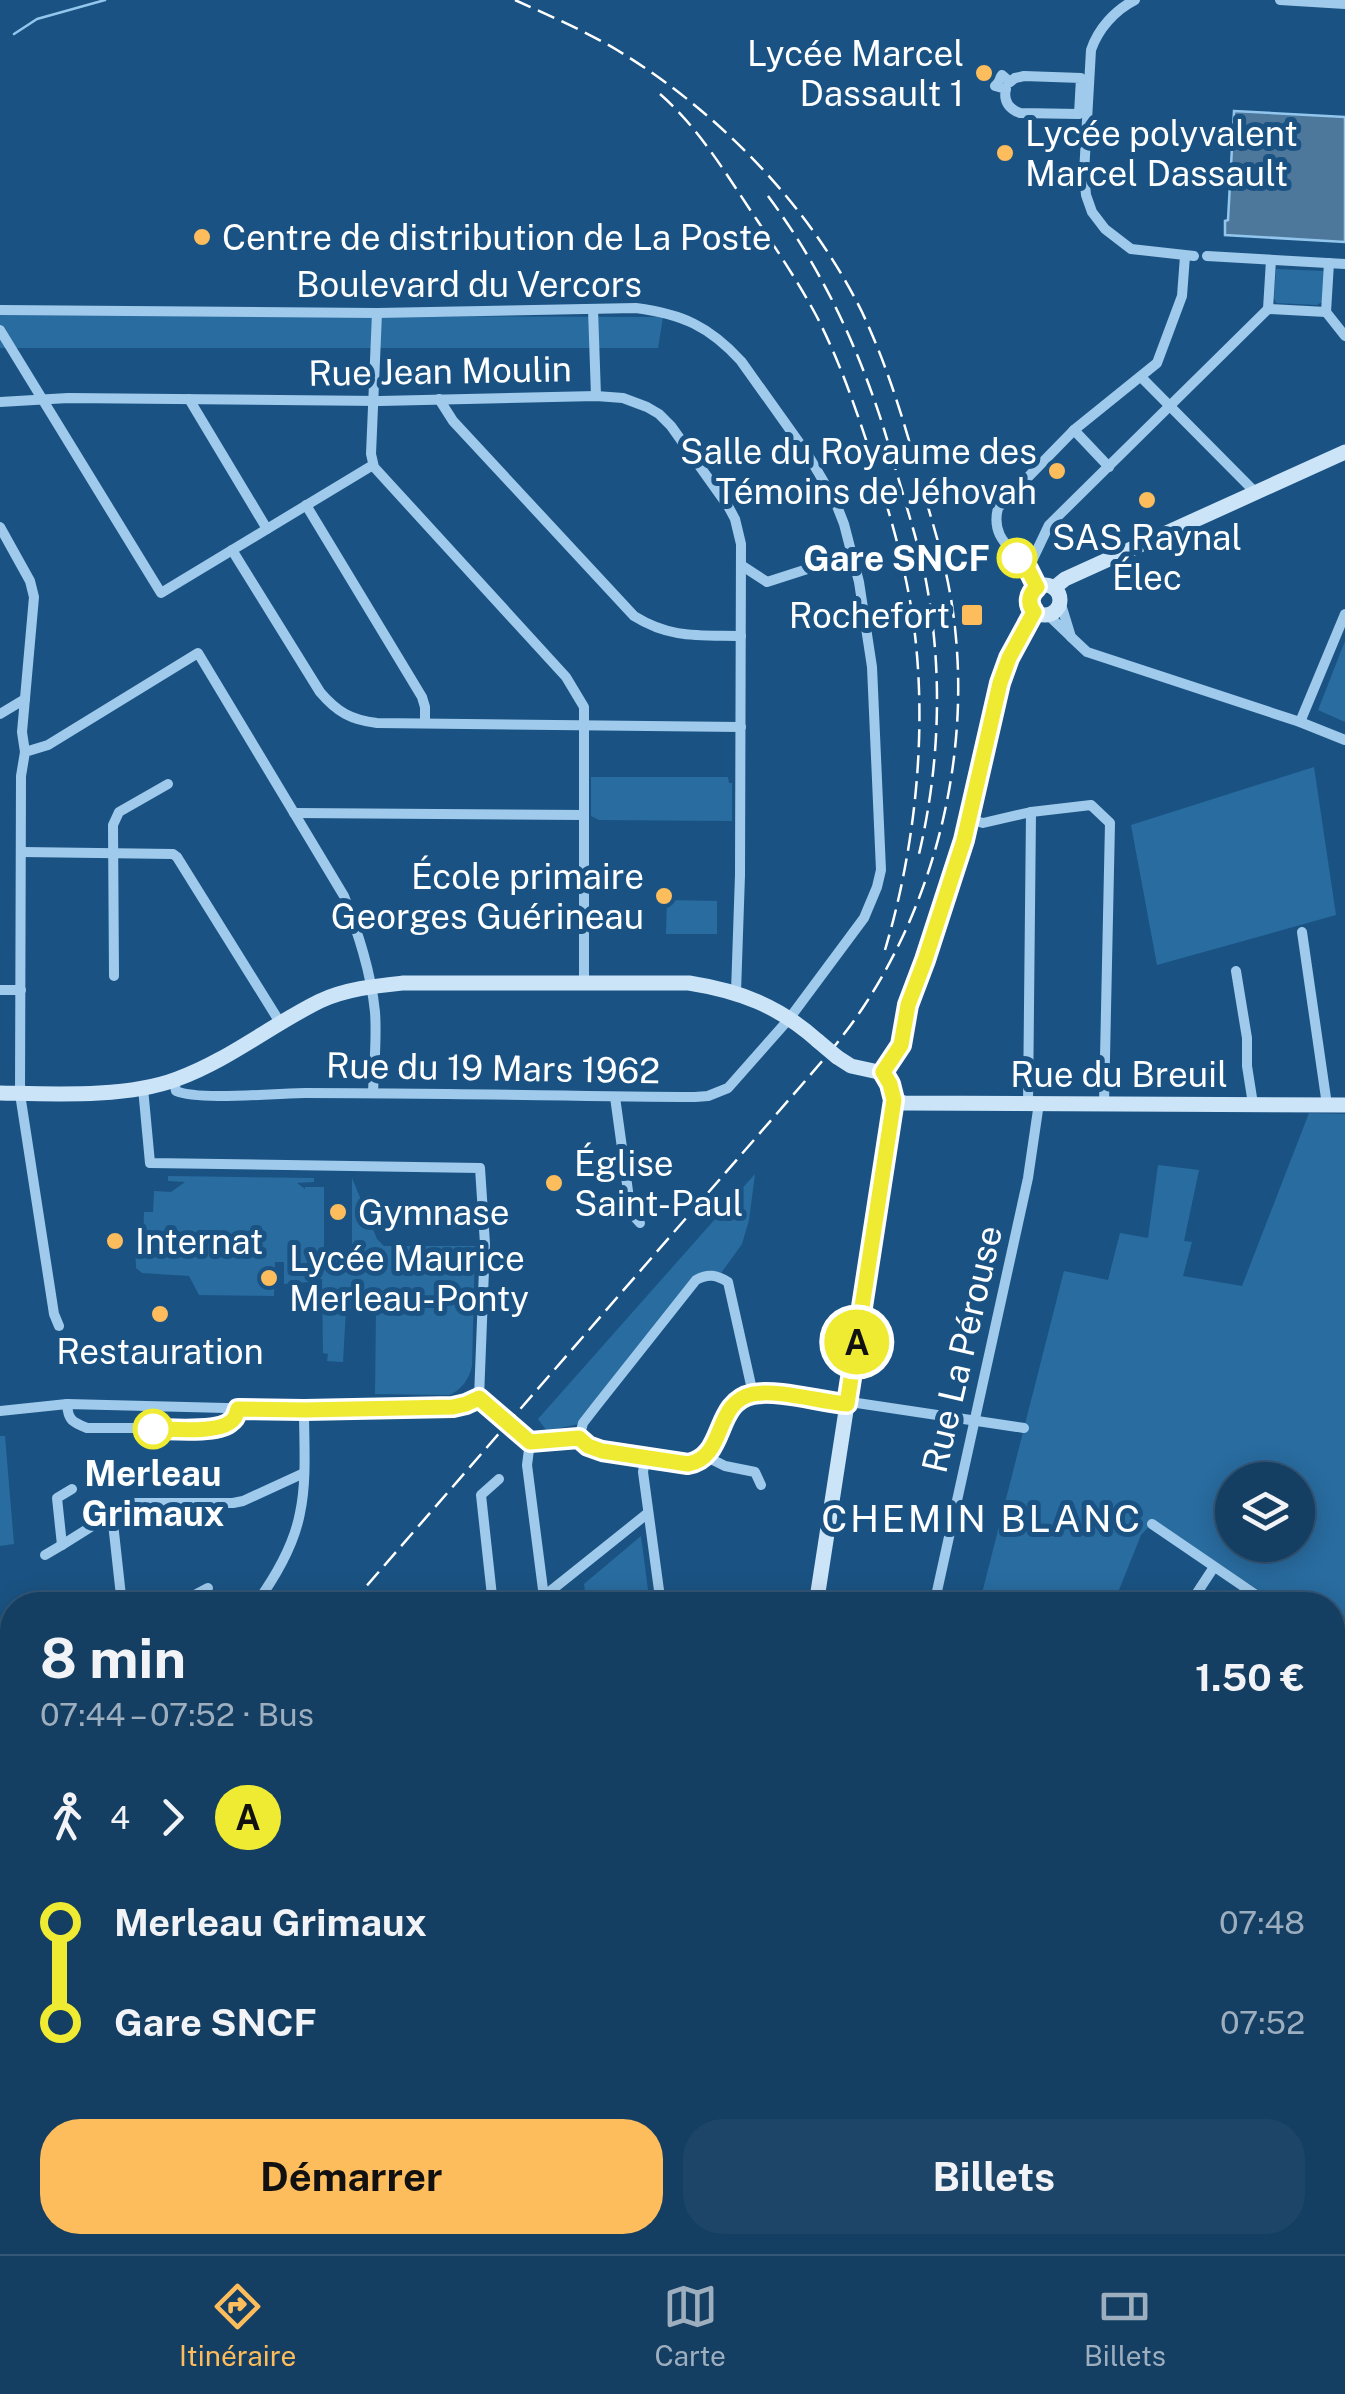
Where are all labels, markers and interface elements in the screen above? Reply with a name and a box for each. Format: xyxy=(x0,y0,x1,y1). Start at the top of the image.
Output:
place label: Lycée Marcel Dassault 1 xyxy=(747,33,964,114)
marker: Lycée Marcel Dassault 1 xyxy=(973,62,995,84)
place label: Lycée polyvalent Marcel Dassault xyxy=(1025,113,1298,194)
marker: Lycée polyvalent Marcel Dassault xyxy=(994,142,1016,164)
place label: Centre de distribution de La Poste xyxy=(222,217,772,258)
marker: Centre de distribution de La Poste xyxy=(191,226,213,248)
street label: Boulevard du Vercors xyxy=(296,264,642,305)
street label: Rue Jean Moulin xyxy=(308,348,572,394)
place label: Salle du Royaume des Témoins de Jéhovah xyxy=(680,431,1037,512)
marker: Salle du Royaume des Témoins de Jéhovah xyxy=(1046,460,1068,482)
marker: SAS Raynal Élec xyxy=(1136,489,1158,511)
place label: SAS Raynal Élec xyxy=(1052,517,1242,598)
place label: Gare SNCF xyxy=(803,538,990,579)
marker: Gare SNCF xyxy=(998,539,1036,577)
place label: Rochefort xyxy=(789,595,950,636)
marker: Rochefort xyxy=(959,602,985,628)
place label: École primaire Georges Guérineau xyxy=(331,855,644,937)
marker: École primaire Georges Guérineau xyxy=(653,885,675,907)
street label: Rue du 19 Mars 1962 xyxy=(326,1045,660,1091)
street label: Rue du Breuil xyxy=(1010,1054,1228,1095)
place label: Église Saint-Paul xyxy=(574,1142,743,1224)
marker: Église Saint-Paul xyxy=(543,1172,565,1194)
place label: Gymnase xyxy=(358,1192,510,1233)
marker: Gymnase xyxy=(327,1201,349,1223)
place label: Internat xyxy=(135,1221,263,1262)
street label: Rue La Pérouse xyxy=(914,1222,1010,1476)
marker: Internat xyxy=(104,1230,126,1252)
place label: Lycée Maurice Merleau-Ponty xyxy=(289,1238,529,1319)
marker: Lycée Maurice Merleau-Ponty xyxy=(258,1267,280,1289)
marker: Restauration xyxy=(149,1303,171,1325)
line badge: A xyxy=(824,1310,890,1374)
text: A xyxy=(844,1322,870,1363)
place label: Restauration xyxy=(56,1331,264,1372)
marker: Merleau Grimaux xyxy=(134,1410,172,1448)
place label: Merleau Grimaux xyxy=(82,1453,224,1534)
map controls xyxy=(1215,1462,1315,1562)
button: layers xyxy=(1215,1462,1315,1562)
district label: CHEMIN BLANC xyxy=(821,1496,1143,1541)
text: 8 min xyxy=(40,1626,186,1690)
text: 1.50 € xyxy=(1195,1655,1305,1700)
text: 07:44 – 07:52 · Bus xyxy=(40,1696,314,1733)
icon: walk xyxy=(40,1790,95,1845)
icon: forward xyxy=(145,1790,200,1845)
text: A xyxy=(235,1797,261,1838)
text: 4 xyxy=(110,1799,130,1836)
text: Merleau Grimaux xyxy=(114,1900,427,1945)
text: 07:48 xyxy=(1219,1904,1305,1941)
text: Gare SNCF xyxy=(114,2000,317,2045)
text: 07:52 xyxy=(1220,2004,1305,2041)
button: Démarrer xyxy=(40,2119,663,2234)
button: Billets xyxy=(683,2119,1305,2234)
tab: Itinéraire xyxy=(179,2279,296,2372)
tab: Carte xyxy=(654,2279,726,2372)
tab: Billets xyxy=(1084,2279,1166,2372)

